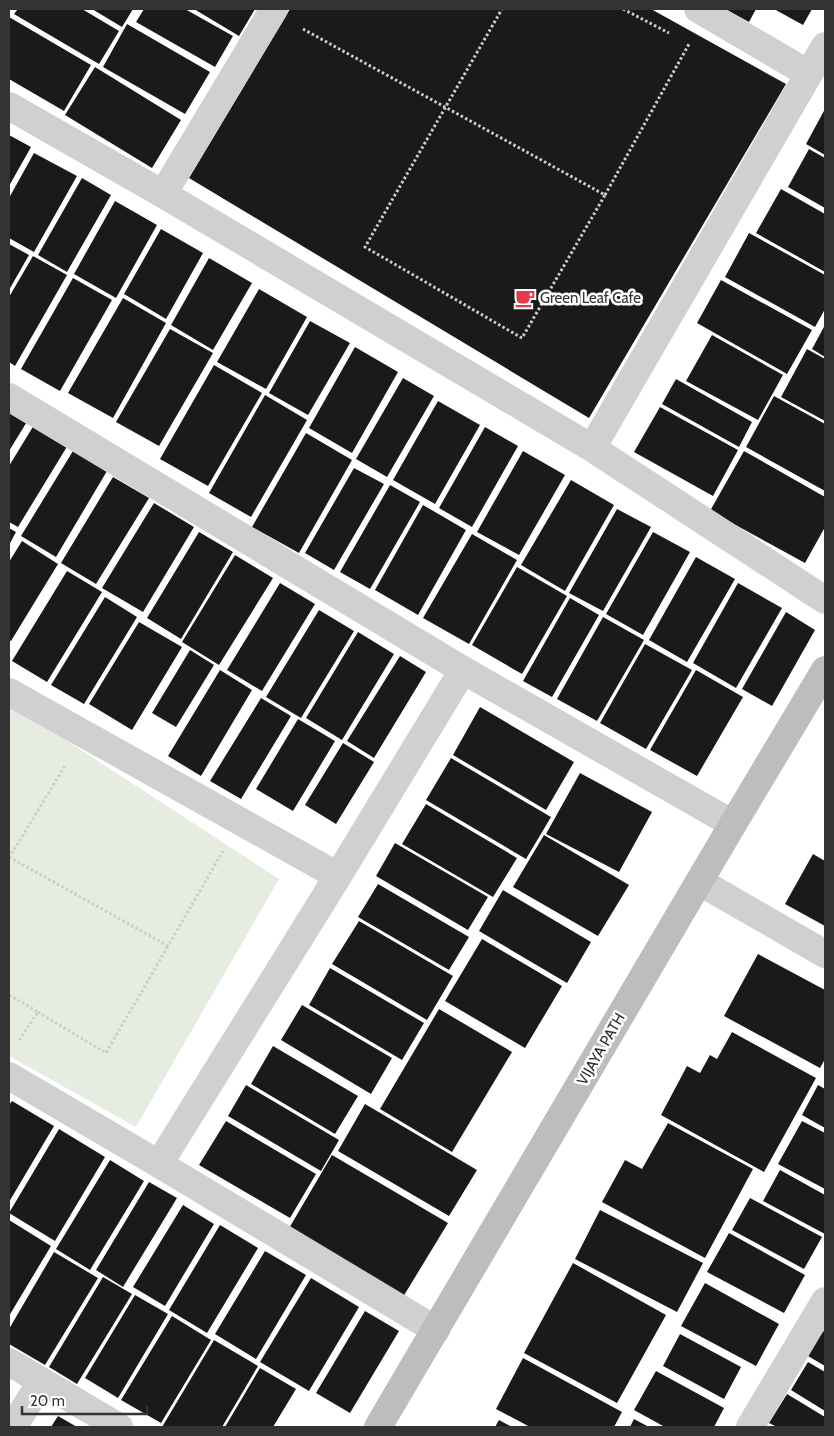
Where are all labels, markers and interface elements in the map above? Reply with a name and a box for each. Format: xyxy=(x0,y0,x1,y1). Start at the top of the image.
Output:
cafe icon: Green Leaf Cafe xyxy=(514,287,536,309)
place label: Green Leaf Cafe xyxy=(540,289,641,307)
street label: VIJAYA PATH xyxy=(573,1010,629,1088)
scale bar xyxy=(22,1384,148,1416)
text: 20 m xyxy=(30,1392,65,1410)

